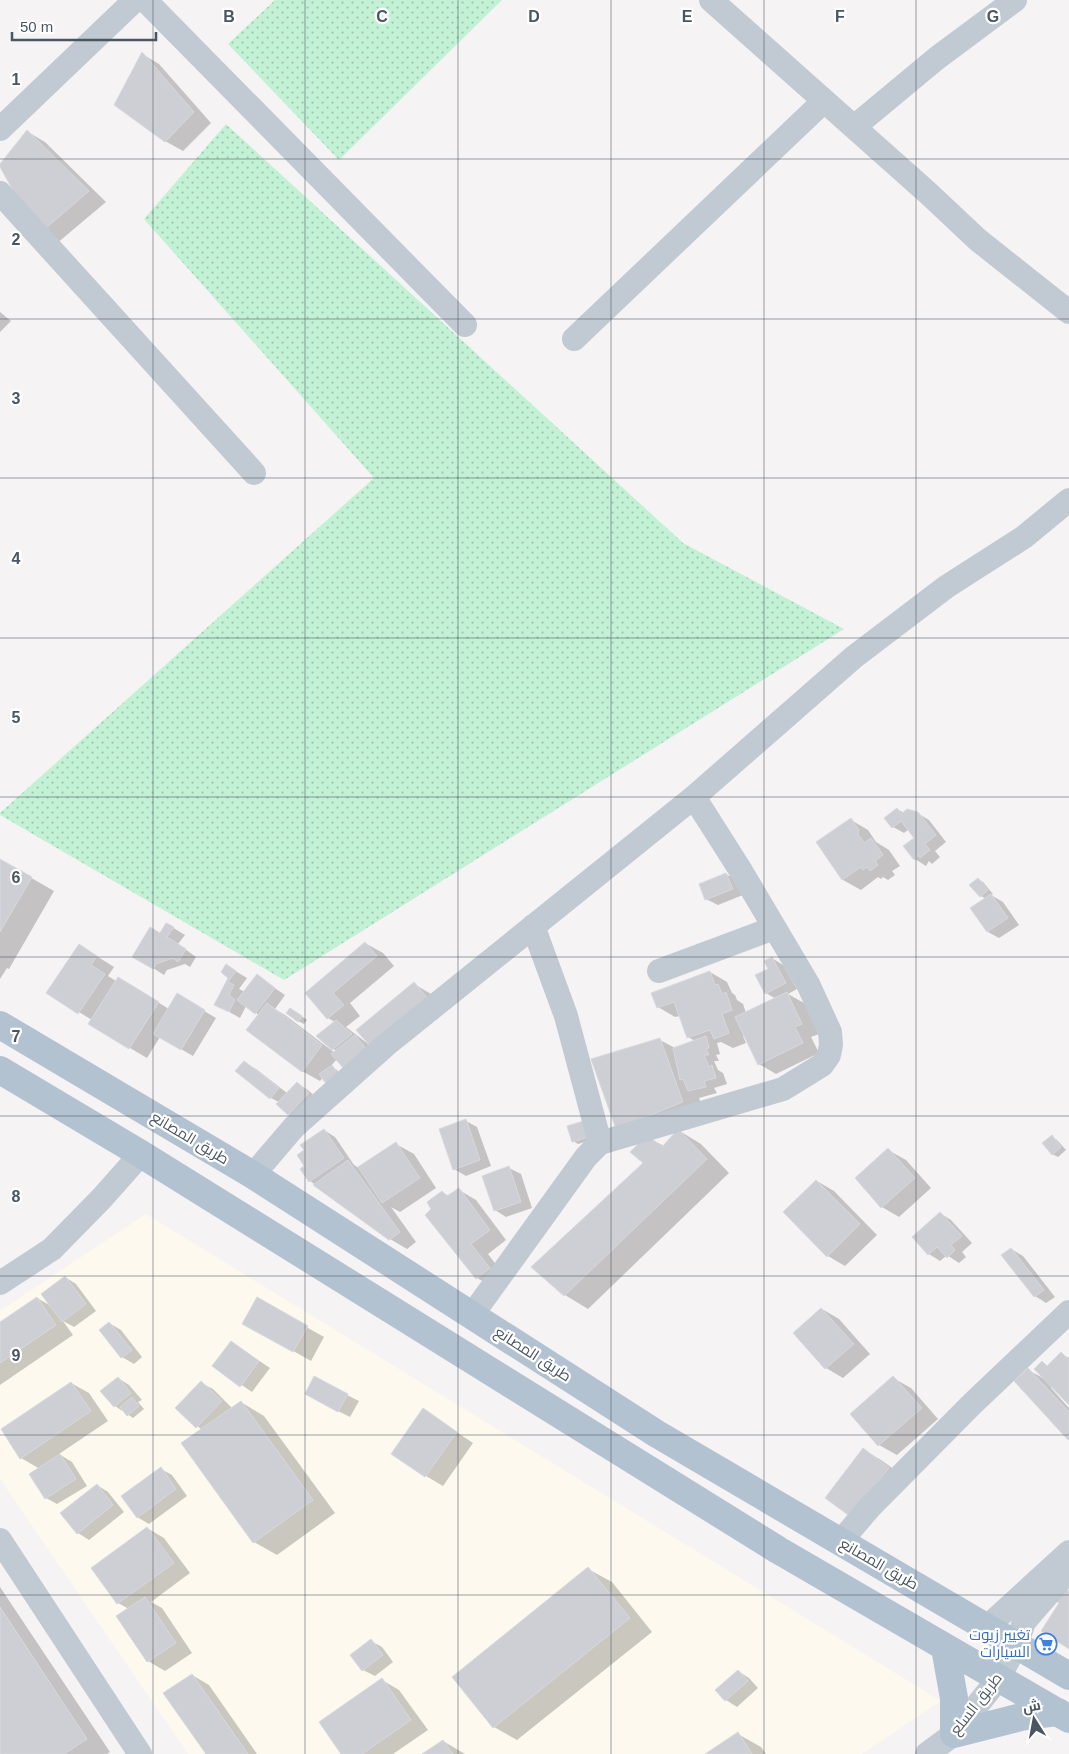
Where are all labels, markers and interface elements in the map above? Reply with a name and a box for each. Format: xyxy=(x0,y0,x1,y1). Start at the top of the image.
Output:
text: B xyxy=(223,8,235,25)
text: C xyxy=(376,8,388,25)
text: D xyxy=(528,8,540,25)
text: E xyxy=(682,8,693,25)
text: F xyxy=(835,8,845,25)
text: G xyxy=(987,8,999,25)
scale bar xyxy=(12,10,156,42)
text: 50 m xyxy=(20,18,53,35)
text: 1 xyxy=(12,71,21,88)
text: 2 xyxy=(12,231,21,248)
text: 3 xyxy=(12,390,21,407)
text: 4 xyxy=(12,550,21,567)
text: 5 xyxy=(12,709,21,726)
text: 6 xyxy=(12,869,21,886)
text: 7 xyxy=(12,1028,21,1045)
street label: طريق المصانع xyxy=(147,1108,232,1170)
text: 8 xyxy=(12,1188,21,1205)
street label: طريق المصانع xyxy=(490,1323,575,1387)
text: 9 xyxy=(12,1347,21,1364)
street label: طريق المصانع xyxy=(836,1534,921,1595)
place label: تغيير زيوت السيارات xyxy=(969,1626,1030,1661)
supermarket icon: تغيير زيوت السيارات xyxy=(1034,1632,1058,1656)
street label: طريق السلع xyxy=(946,1669,1007,1740)
north arrow xyxy=(1009,1694,1059,1744)
text: ش xyxy=(1021,1697,1042,1717)

